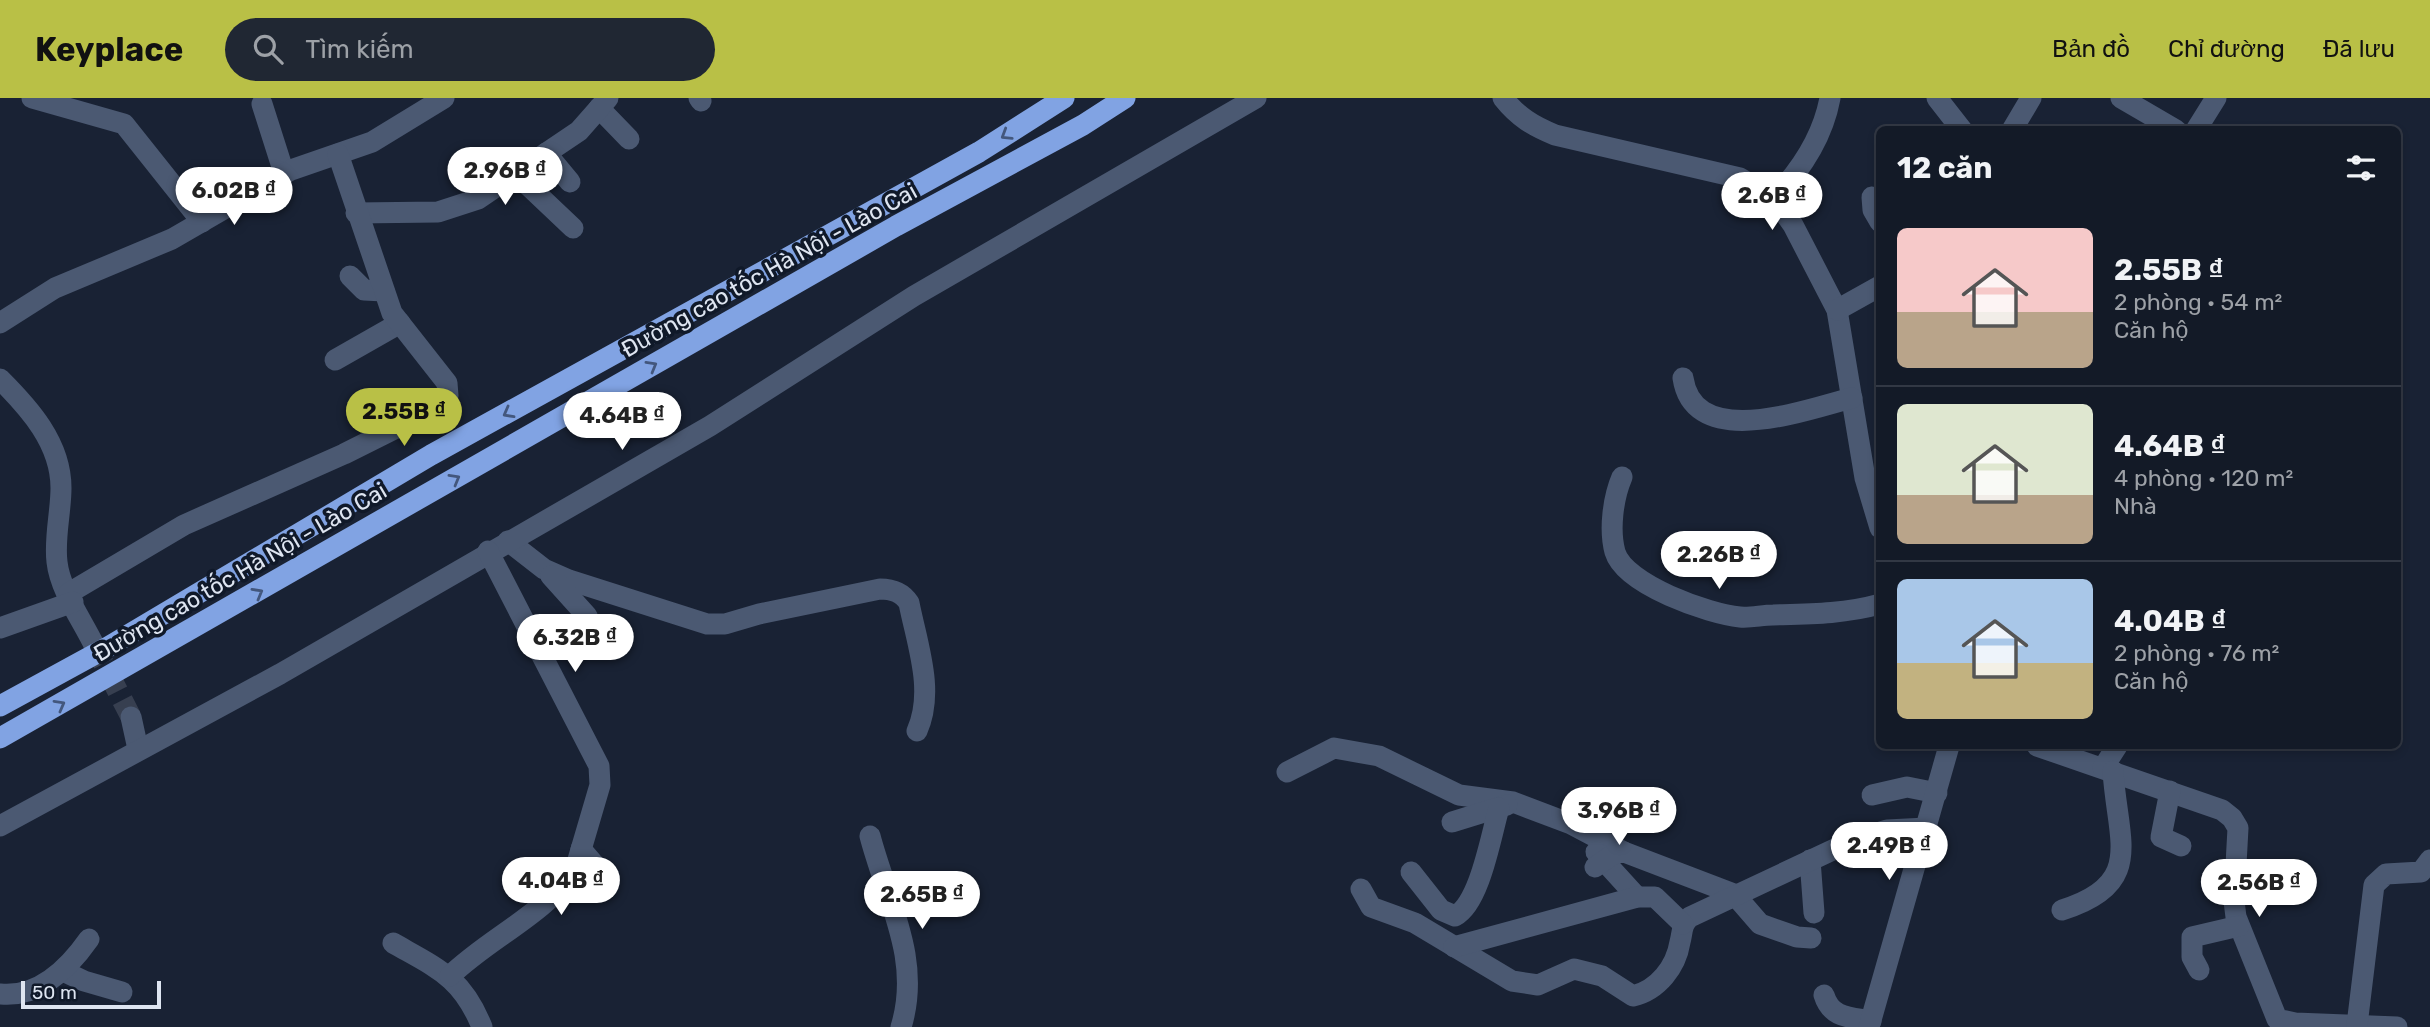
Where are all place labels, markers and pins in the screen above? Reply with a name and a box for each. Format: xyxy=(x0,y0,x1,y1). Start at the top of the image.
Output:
pin: 2.96B ₫ xyxy=(440,148,570,207)
pin: 6.02B ₫ xyxy=(169,167,299,227)
pin: 2.6B ₫ xyxy=(1715,172,1829,232)
pin: 2.55B ₫ xyxy=(339,388,469,448)
pin: 4.64B ₫ xyxy=(557,392,687,452)
pin: 2.26B ₫ xyxy=(1654,532,1784,591)
pin: 6.32B ₫ xyxy=(510,614,640,674)
pin: 3.96B ₫ xyxy=(1554,788,1684,847)
pin: 2.49B ₫ xyxy=(1824,822,1954,882)
pin: 4.04B ₫ xyxy=(496,858,626,917)
pin: 2.56B ₫ xyxy=(2194,860,2324,919)
pin: 2.65B ₫ xyxy=(857,872,987,931)

